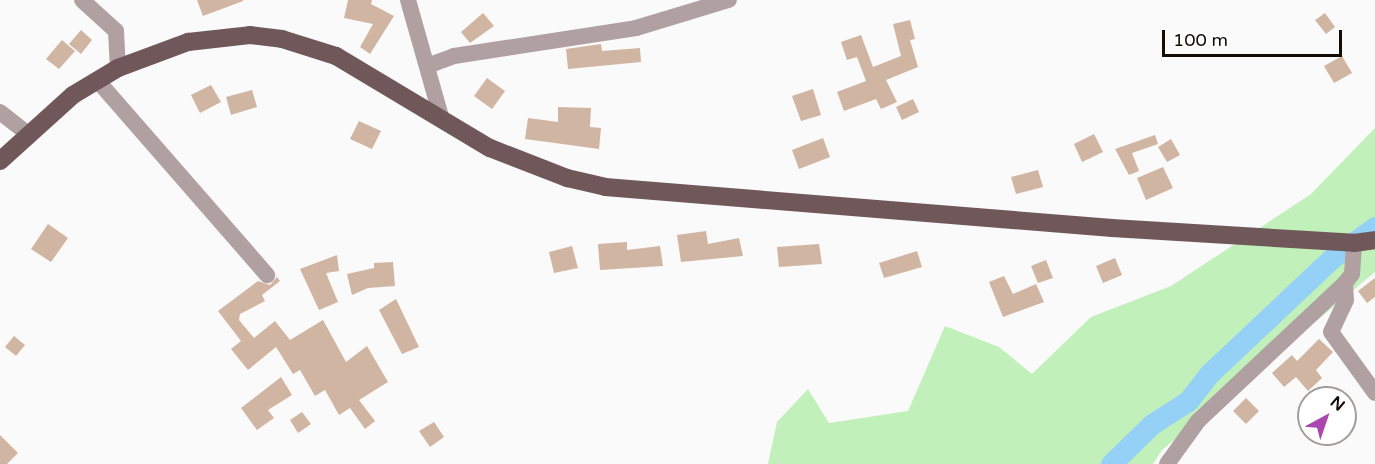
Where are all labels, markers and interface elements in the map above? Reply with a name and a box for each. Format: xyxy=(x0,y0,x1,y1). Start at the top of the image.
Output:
scale bar xyxy=(1165,18,1345,56)
text: 100 m xyxy=(1173,29,1228,51)
north arrow xyxy=(1297,386,1357,446)
text: N xyxy=(1326,392,1349,416)

